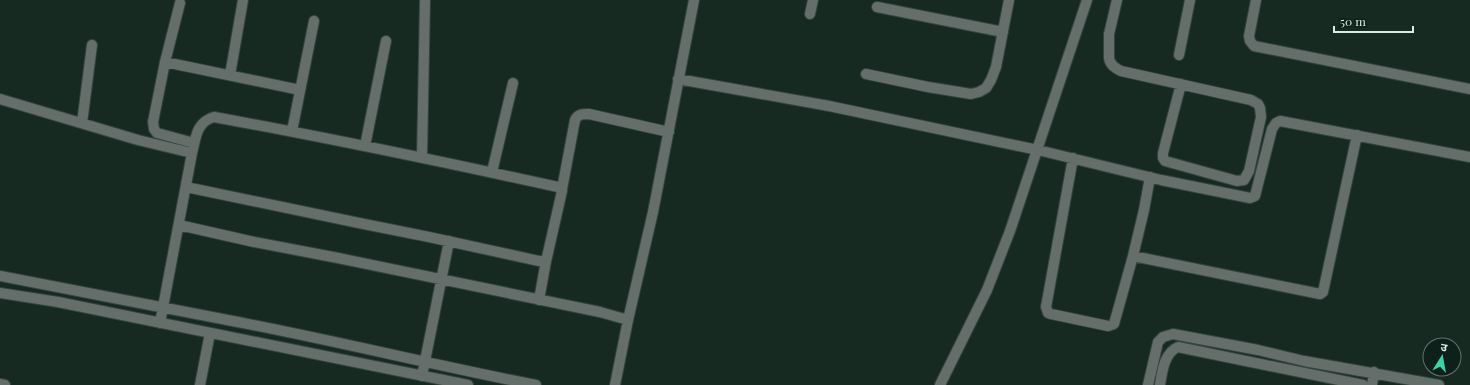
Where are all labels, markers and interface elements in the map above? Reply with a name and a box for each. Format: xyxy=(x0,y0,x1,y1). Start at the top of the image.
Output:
scale bar xyxy=(1334,8,1413,34)
text: 50 m xyxy=(1340,13,1366,29)
north arrow xyxy=(1422,337,1462,377)
text: उ xyxy=(1439,339,1449,355)

